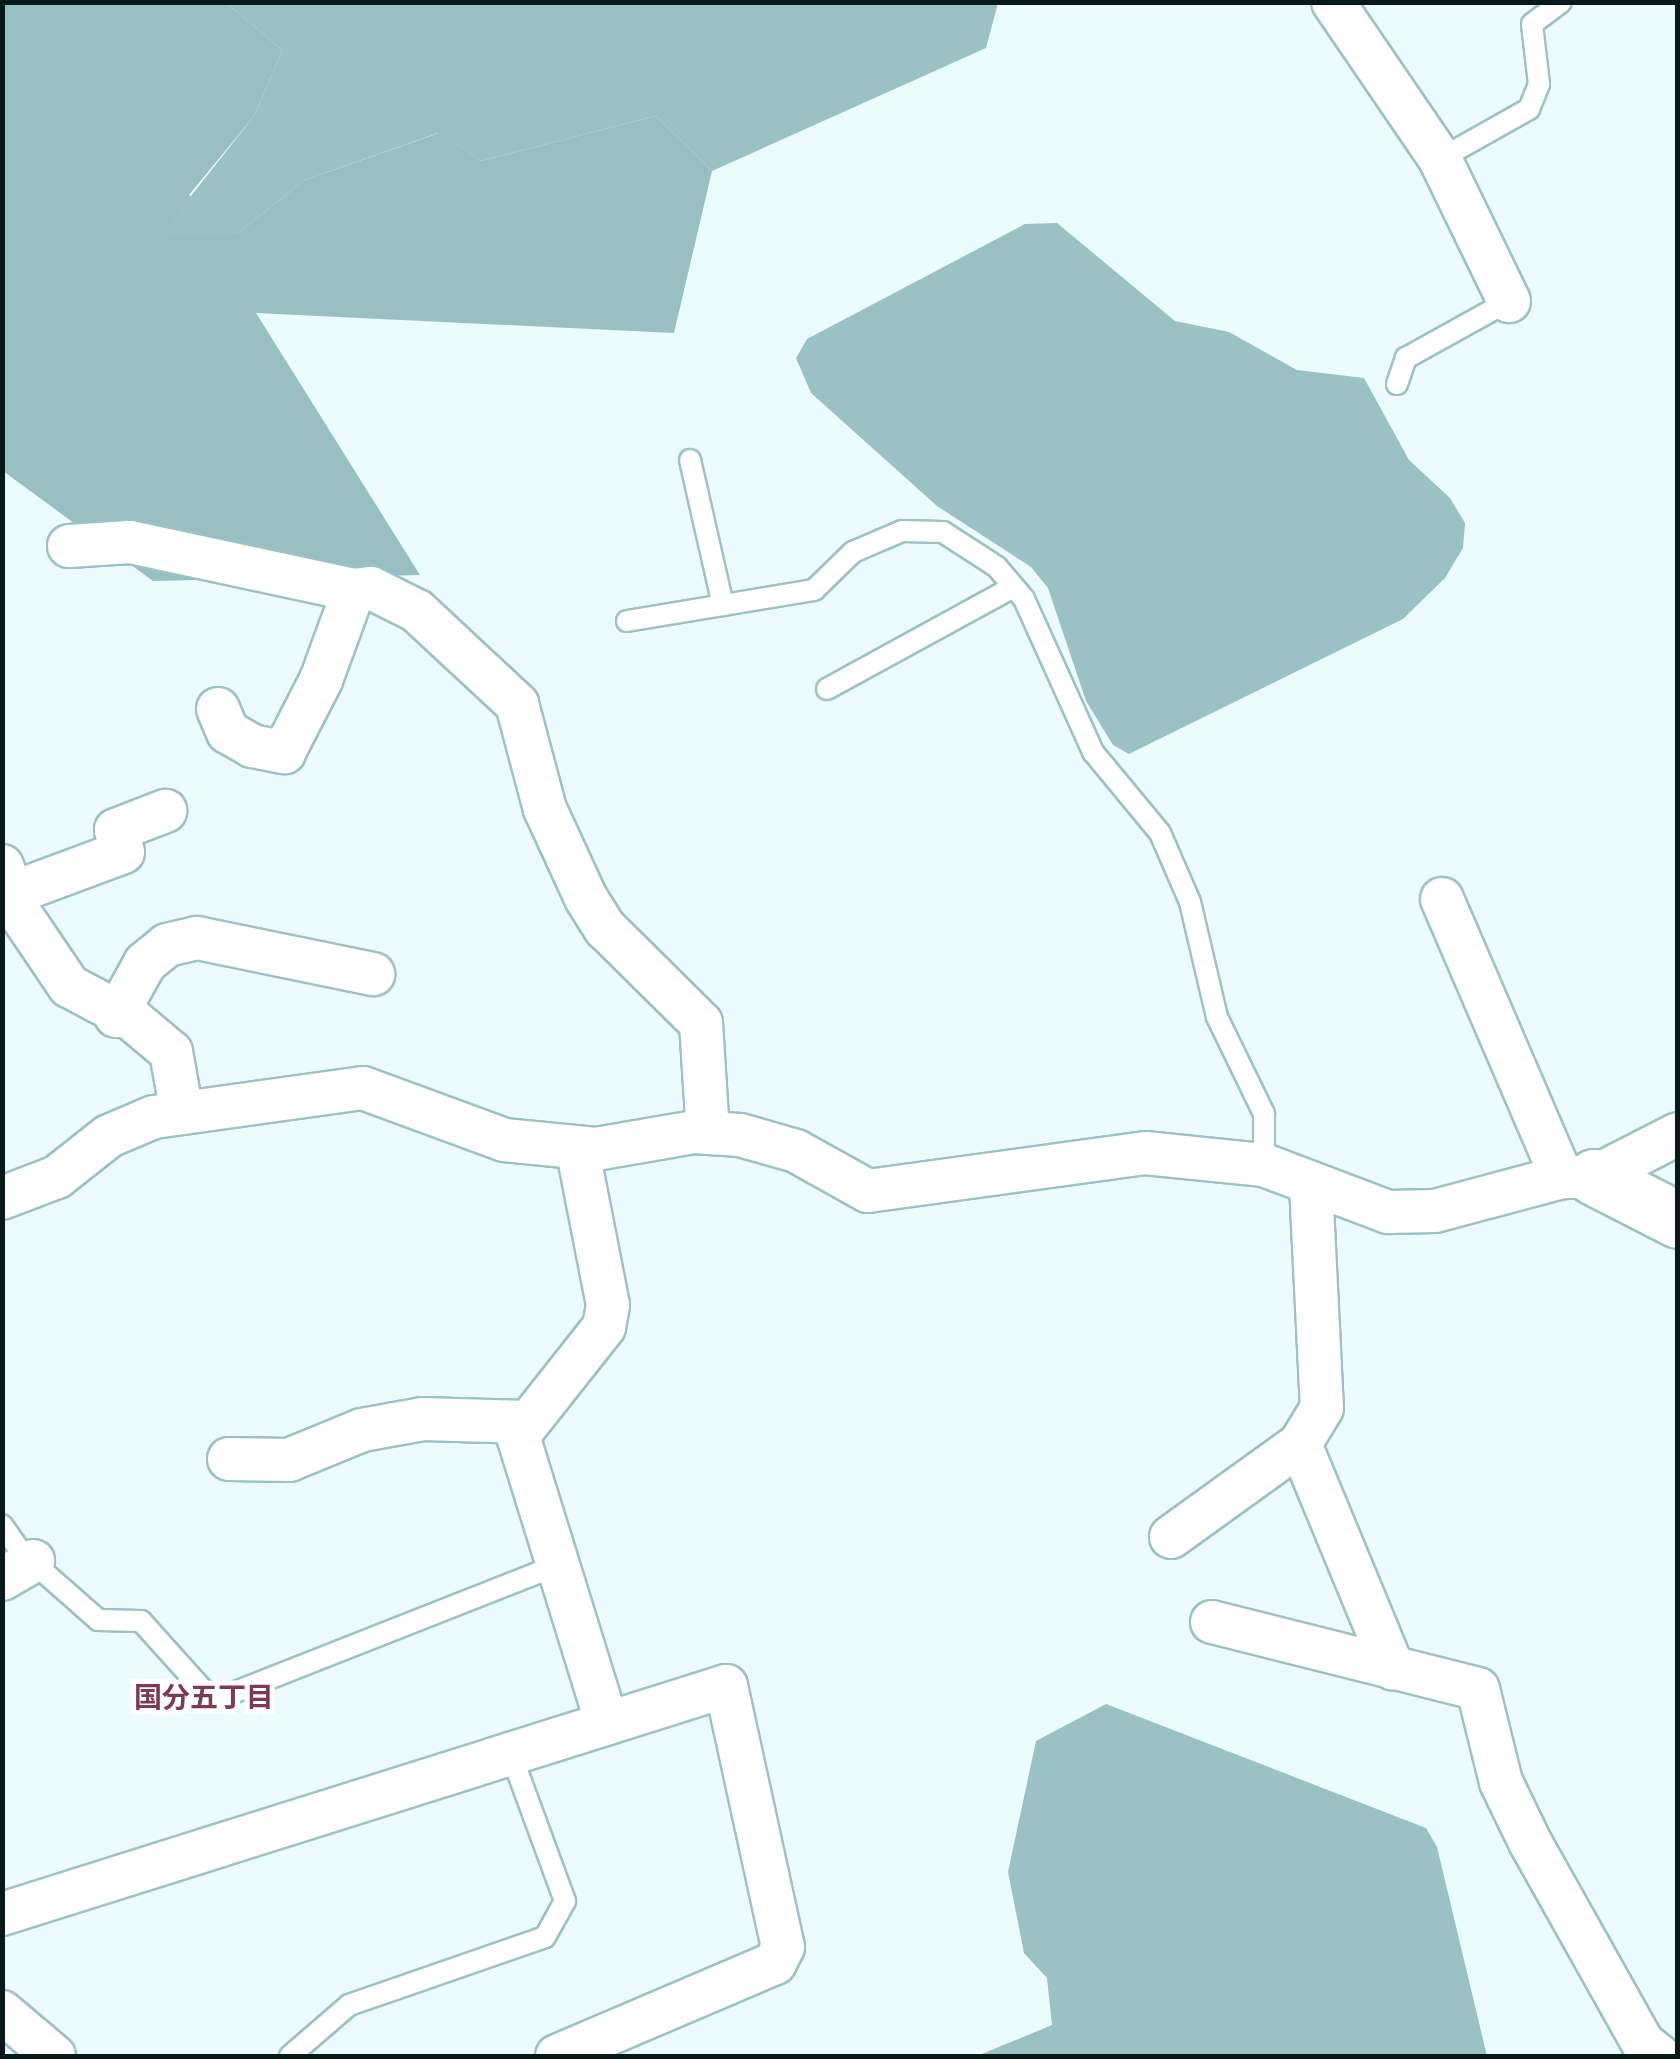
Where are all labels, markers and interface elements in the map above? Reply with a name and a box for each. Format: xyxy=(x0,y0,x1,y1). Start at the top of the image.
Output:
district label: 国分五丁目 xyxy=(134,1681,274,1715)

